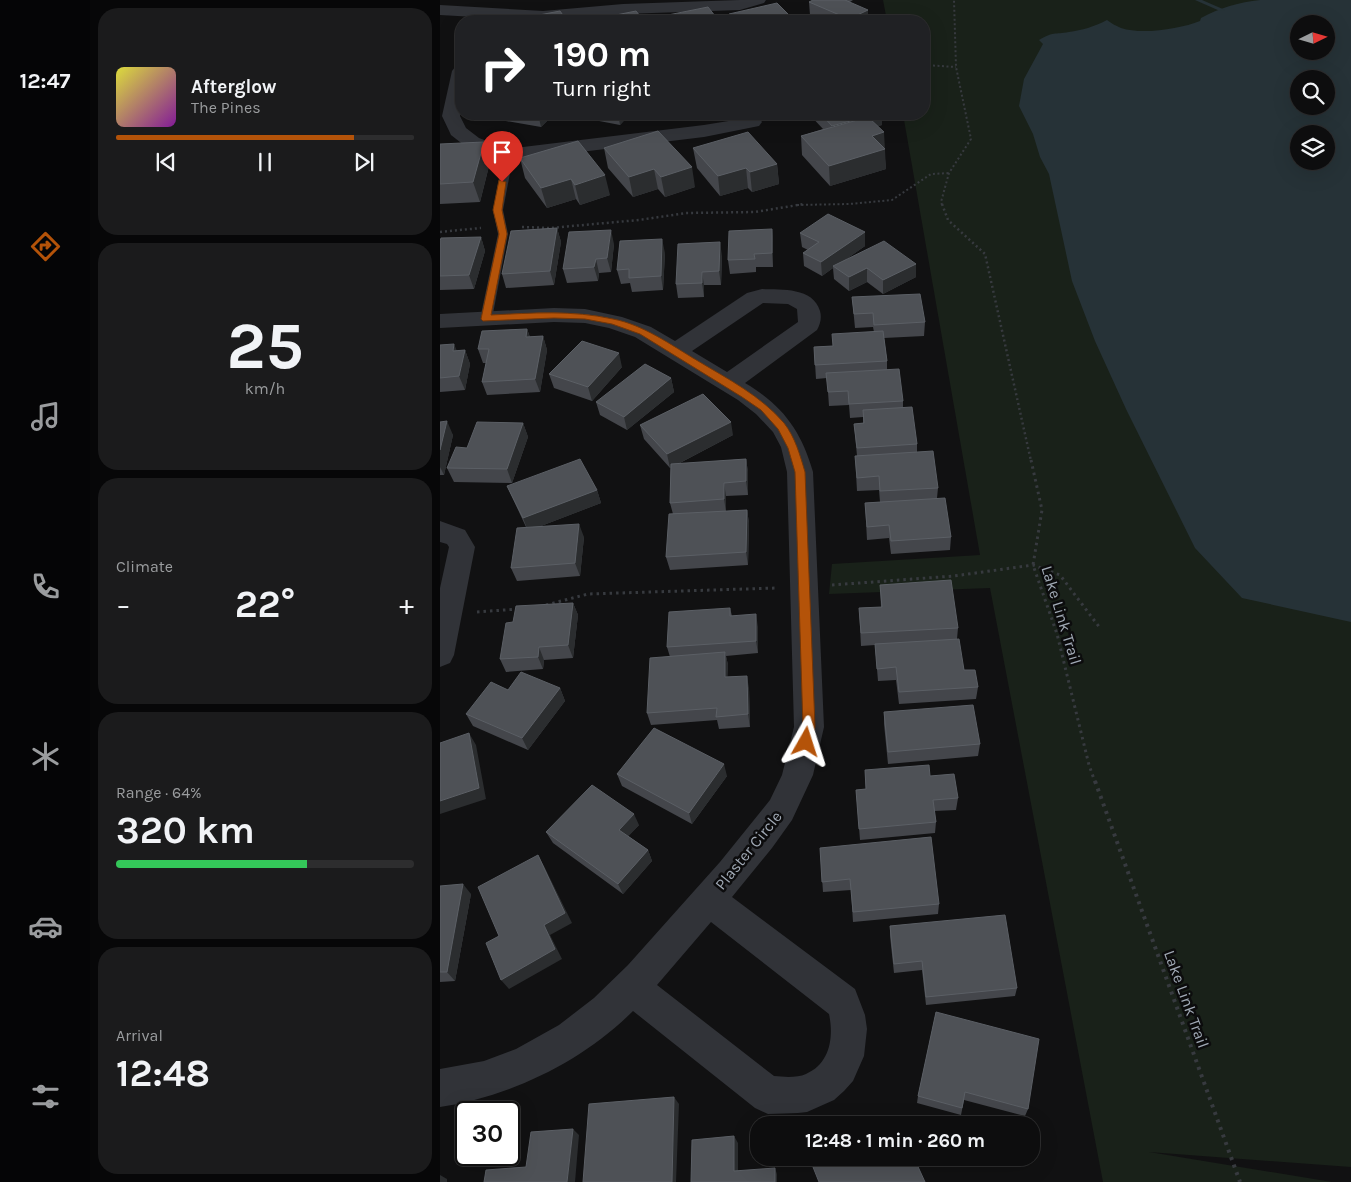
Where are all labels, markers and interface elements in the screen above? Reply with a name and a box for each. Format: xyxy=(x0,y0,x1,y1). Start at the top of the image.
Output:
north arrow xyxy=(1290,15,1335,60)
map controls xyxy=(1290,15,1335,170)
text: 190 m xyxy=(553,34,651,75)
icon: right xyxy=(470,35,535,100)
text: 12:47 xyxy=(19,68,71,94)
button: search xyxy=(1290,70,1335,115)
text: Afterglow xyxy=(191,76,277,98)
text: Turn right xyxy=(553,76,651,102)
text: The Pines xyxy=(191,98,261,117)
button: layers xyxy=(1290,125,1335,170)
pin xyxy=(481,131,523,182)
icon: arrive xyxy=(488,138,516,166)
icon: previous xyxy=(152,148,180,176)
icon: pause xyxy=(251,148,279,176)
icon: next xyxy=(350,148,378,176)
icon: directions xyxy=(28,229,63,264)
text: 25 xyxy=(226,308,304,384)
text: km/h xyxy=(245,379,285,398)
icon: music xyxy=(28,399,63,434)
text: Climate xyxy=(116,557,173,576)
street label: Lake Link Trail xyxy=(1037,563,1086,667)
icon: phone xyxy=(28,569,63,604)
text: 22° xyxy=(235,582,295,627)
text: − xyxy=(116,588,131,621)
text: + xyxy=(399,588,414,621)
position arrow xyxy=(779,715,831,767)
icon: climate xyxy=(28,739,63,774)
text: Range · 64% xyxy=(116,783,202,802)
street label: Plaster Circle xyxy=(711,807,786,893)
text: 320 km xyxy=(116,808,255,853)
icon: car xyxy=(28,909,63,944)
street label: Lake Link Trail xyxy=(1160,948,1213,1051)
text: Arrival xyxy=(116,1026,163,1045)
text: 12:48 xyxy=(116,1051,210,1096)
icon: filters xyxy=(28,1079,63,1114)
speed limit sign: 30 xyxy=(455,1101,520,1166)
text: 12:48 · 1 min · 260 m xyxy=(805,1130,985,1152)

